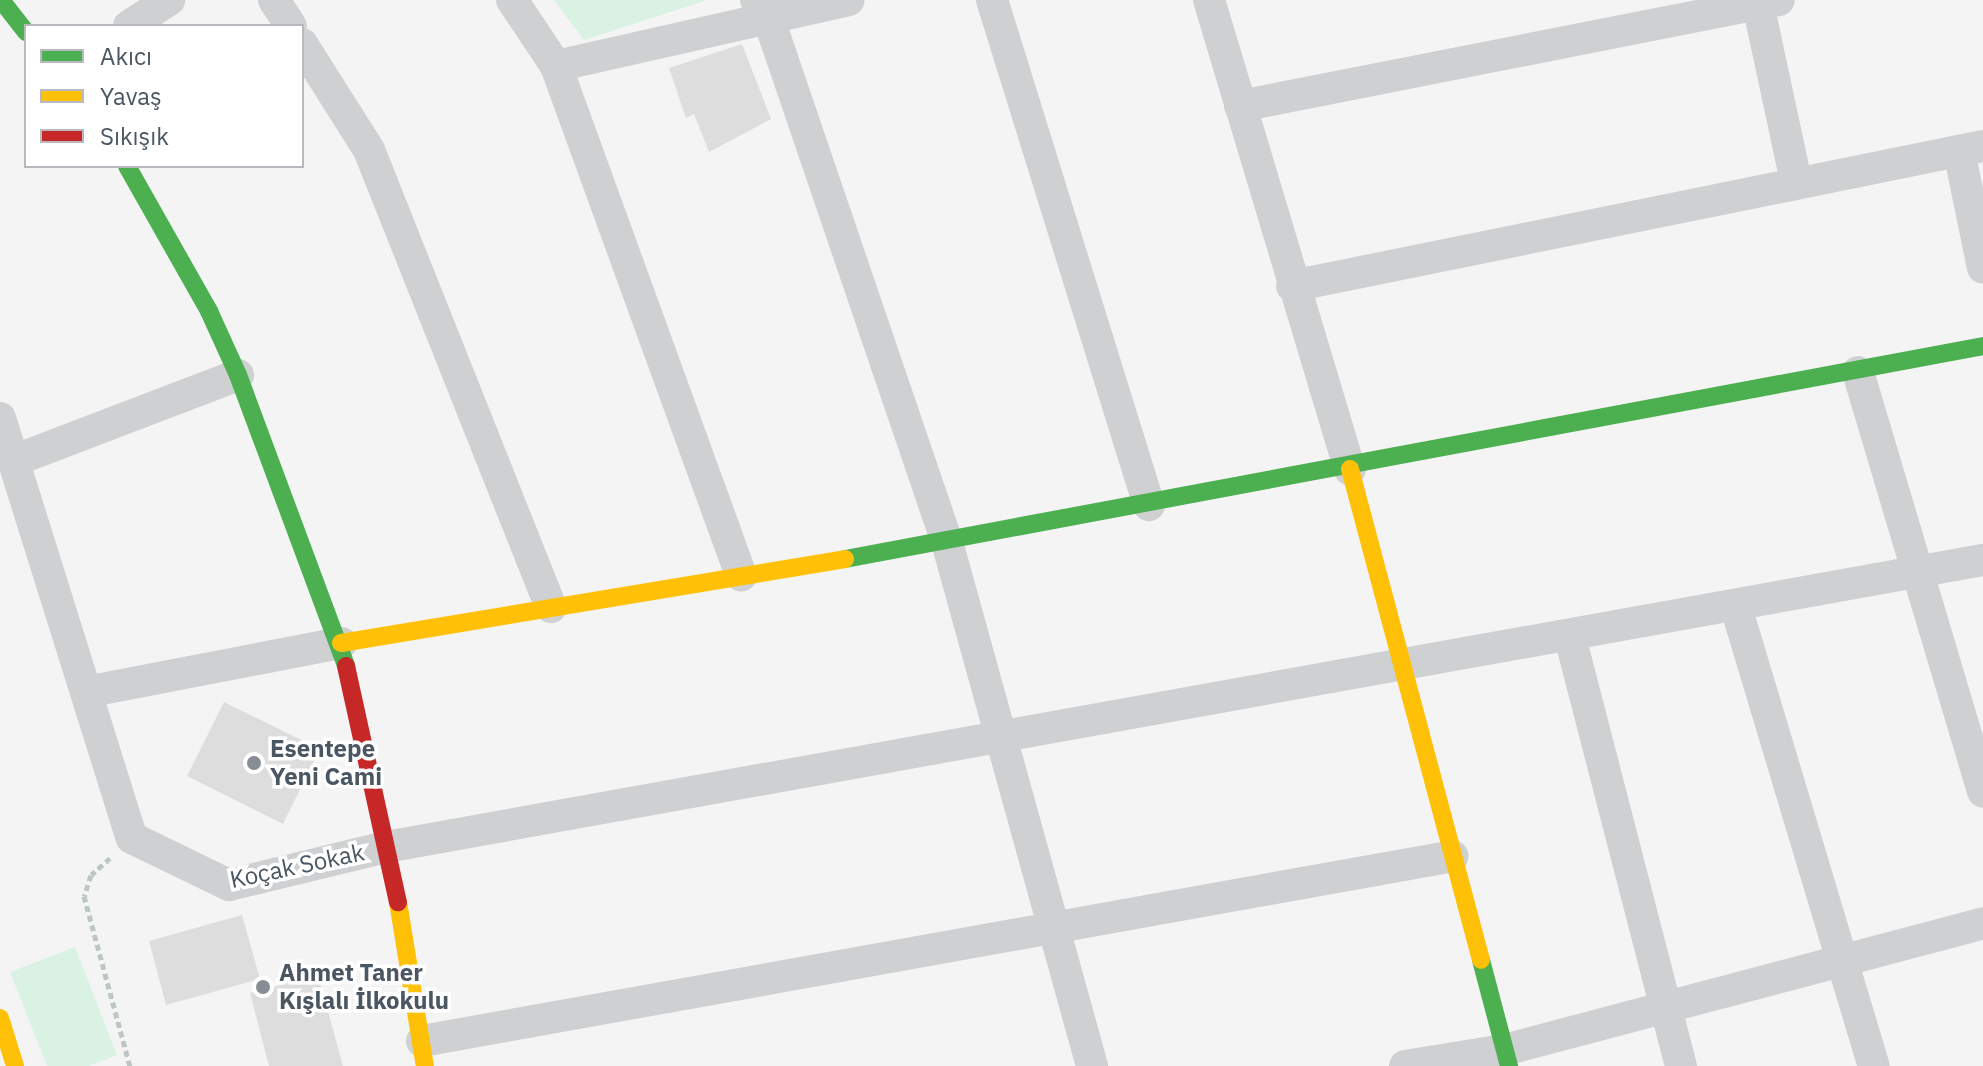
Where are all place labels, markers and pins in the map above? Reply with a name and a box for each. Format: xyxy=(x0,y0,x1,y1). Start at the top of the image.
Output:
place label: Esentepe Yeni Cami xyxy=(270,735,382,791)
marker: Esentepe Yeni Cami xyxy=(245,754,263,772)
place label: Ahmet Taner Kışlalı İlkokulu xyxy=(279,959,449,1015)
marker: Ahmet Taner Kışlalı İlkokulu xyxy=(254,978,272,996)

